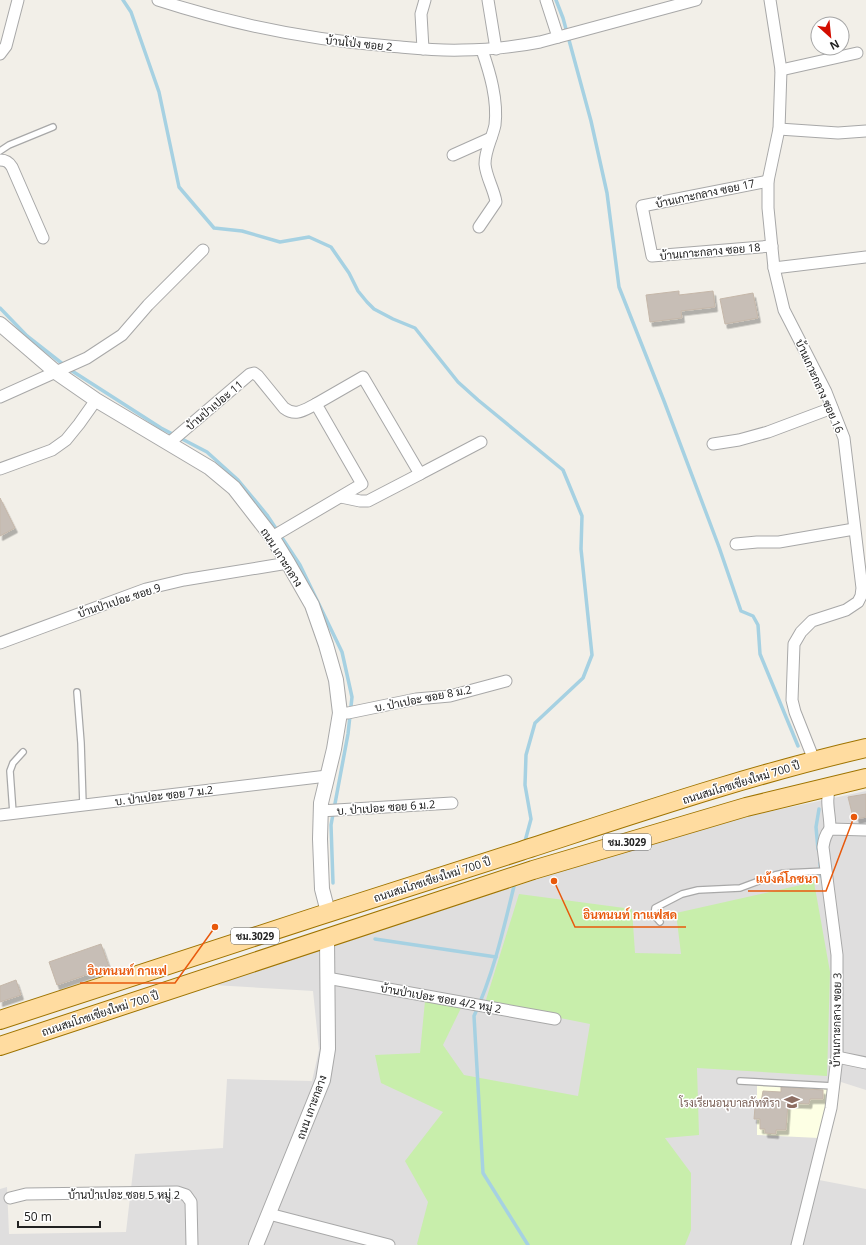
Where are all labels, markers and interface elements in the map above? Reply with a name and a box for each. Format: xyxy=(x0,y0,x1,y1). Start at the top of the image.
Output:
north arrow xyxy=(810,16,850,56)
street label: บ้านโป่ง ซอย 2 xyxy=(325,32,393,54)
text: N xyxy=(827,37,842,54)
street label: บ้านเกาะกลาง ซอย 17 xyxy=(654,175,756,211)
street label: บ้านเกาะกลาง ซอย 18 xyxy=(659,239,761,263)
street label: บ้านเกาะกลาง ซอย 16 xyxy=(793,337,847,435)
street label: บ้านป่าเปอะ 11 xyxy=(182,377,246,433)
street label: ถนน เกาะกลาง xyxy=(257,525,307,589)
street label: บ้านป่าเปอะ ซอย 9 xyxy=(76,580,162,620)
street label: บ. ป่าเปอะ ซอย 8 ม.2 xyxy=(373,681,473,715)
street label: ถนนสมโภชเชียงใหม่ 700 ปี xyxy=(680,757,802,807)
street label: บ. ป่าเปอะ ซอย 7 ม.2 xyxy=(114,782,214,808)
street label: บ. ป่าเปอะ ซอย 6 ม.2 xyxy=(336,796,436,818)
road number: ชม.3029 xyxy=(603,834,651,850)
street label: ถนนสมโภชเชียงใหม่ 700 ปี xyxy=(372,853,492,905)
callout: แบ้งค์โภชนา xyxy=(748,867,826,891)
text: แบ้งค์โภชนา xyxy=(756,870,818,887)
callout: อินทนนท์ กาแฟสด xyxy=(575,903,686,927)
text: อินทนนท์ กาแฟสด xyxy=(583,906,677,923)
road number: ชม.3029 xyxy=(231,928,279,944)
callout: อินทนนท์ กาแฟ xyxy=(80,959,175,983)
text: อินทนนท์ กาแฟ xyxy=(87,962,167,979)
street label: บ้านเกาะกลาง ซอย 3 xyxy=(828,972,844,1068)
street label: บ้านป่าเปอะ ซอย 4/2 หมู่ 2 xyxy=(379,980,503,1017)
street label: ถนนสมโภชเชียงใหม่ 700 ปี xyxy=(40,987,160,1039)
street label: ถนน เกาะกลาง xyxy=(292,1073,330,1141)
school or university icon: โรงเรียนอนุบาลภัททิรา xyxy=(783,1093,801,1111)
place label: โรงเรียนอนุบาลภัททิรา xyxy=(678,1095,780,1112)
street label: บ้านป่าเปอะ ซอย 5 หมู่ 2 xyxy=(68,1187,180,1203)
scale bar xyxy=(18,1203,100,1229)
text: 50 m xyxy=(24,1208,52,1225)

